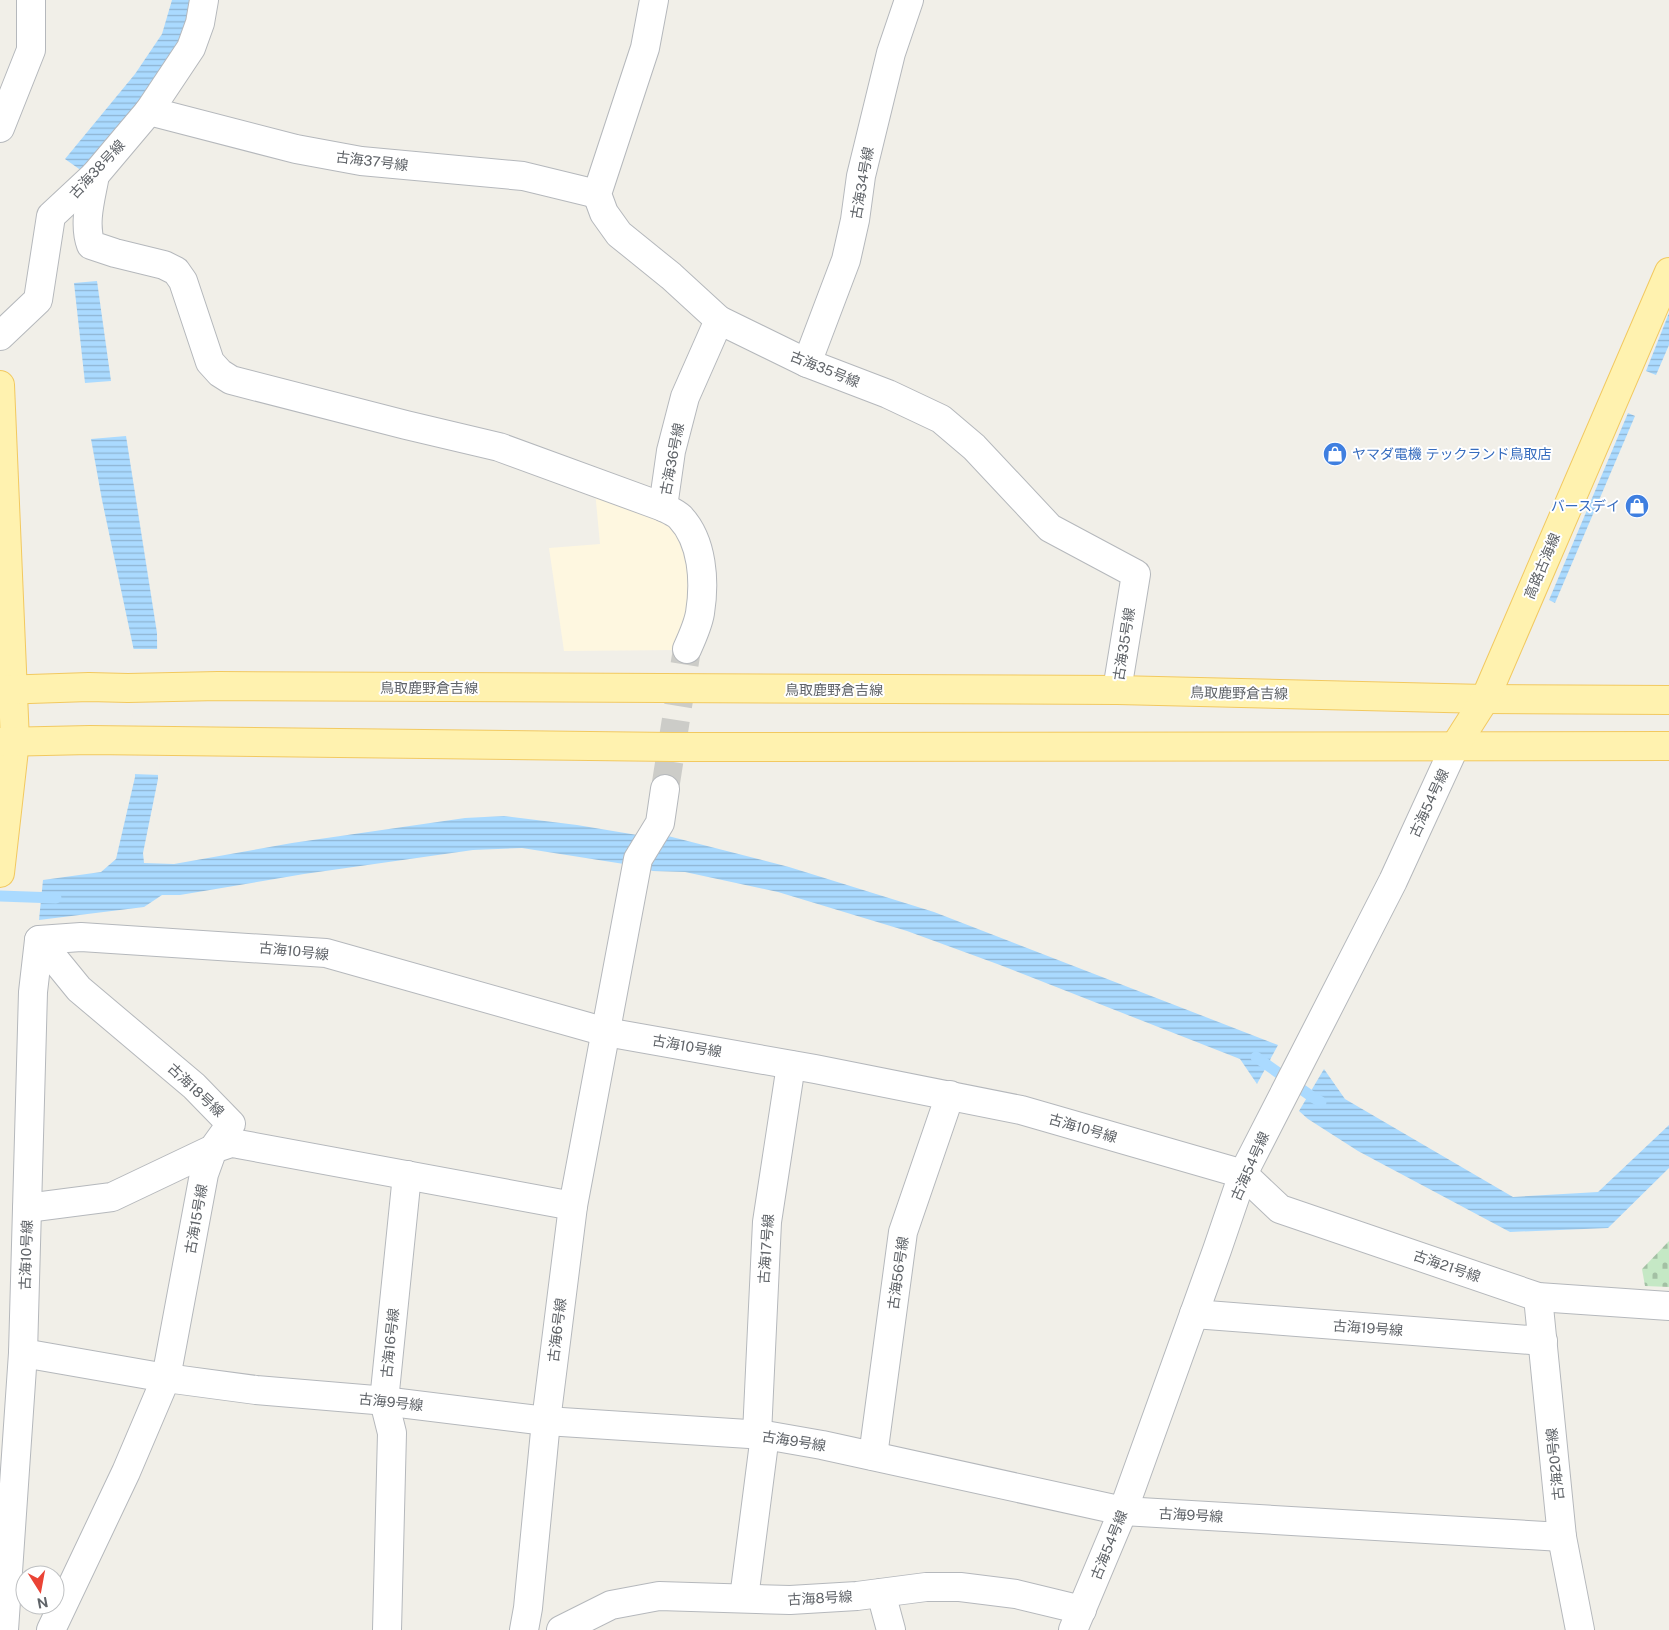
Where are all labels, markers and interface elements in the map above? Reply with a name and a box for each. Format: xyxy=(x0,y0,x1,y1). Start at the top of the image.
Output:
street label: 古海38号線 xyxy=(66,137,128,201)
street label: 古海34号線 xyxy=(848,145,876,221)
street label: 古海37号線 xyxy=(335,149,409,173)
street label: 古海35号線 xyxy=(788,348,862,390)
street label: 古海36号線 xyxy=(657,421,687,497)
shop icon: ヤマダ電機 テックランド鳥取店 xyxy=(1322,441,1348,467)
place label: ヤマダ電機 テックランド鳥取店 xyxy=(1352,446,1551,462)
shop icon: バースデイ xyxy=(1624,493,1650,519)
place label: バースデイ xyxy=(1551,498,1620,514)
street label: 高路古海線 xyxy=(1521,531,1563,601)
street label: 古海35号線 xyxy=(1110,606,1138,682)
street label: 鳥取鹿野倉吉線 xyxy=(380,680,478,696)
street label: 鳥取鹿野倉吉線 xyxy=(785,682,883,698)
street label: 鳥取鹿野倉吉線 xyxy=(1190,684,1288,702)
street label: 古海54号線 xyxy=(1406,766,1452,840)
street label: 古海10号線 xyxy=(258,939,330,963)
street label: 古海10号線 xyxy=(651,1032,723,1060)
street label: 古海18号線 xyxy=(165,1060,227,1120)
street label: 古海10号線 xyxy=(1047,1111,1119,1145)
street label: 古海54号線 xyxy=(1228,1129,1272,1203)
street label: 古海15号線 xyxy=(182,1183,210,1255)
street label: 古海17号線 xyxy=(756,1213,776,1285)
street label: 古海10号線 xyxy=(17,1220,35,1290)
street label: 古海56号線 xyxy=(885,1235,911,1311)
street label: 古海21号線 xyxy=(1411,1247,1483,1285)
street label: 古海6号線 xyxy=(545,1297,569,1363)
street label: 古海16号線 xyxy=(378,1307,402,1379)
street label: 古海19号線 xyxy=(1332,1318,1404,1338)
street label: 古海9号線 xyxy=(358,1391,424,1413)
street label: 古海20号線 xyxy=(1543,1427,1567,1501)
street label: 古海9号線 xyxy=(761,1428,827,1454)
street label: 古海9号線 xyxy=(1158,1505,1224,1525)
street label: 古海54号線 xyxy=(1088,1508,1130,1582)
north arrow xyxy=(15,1565,65,1615)
street label: 古海8号線 xyxy=(787,1588,853,1608)
text: N xyxy=(36,1594,49,1612)

